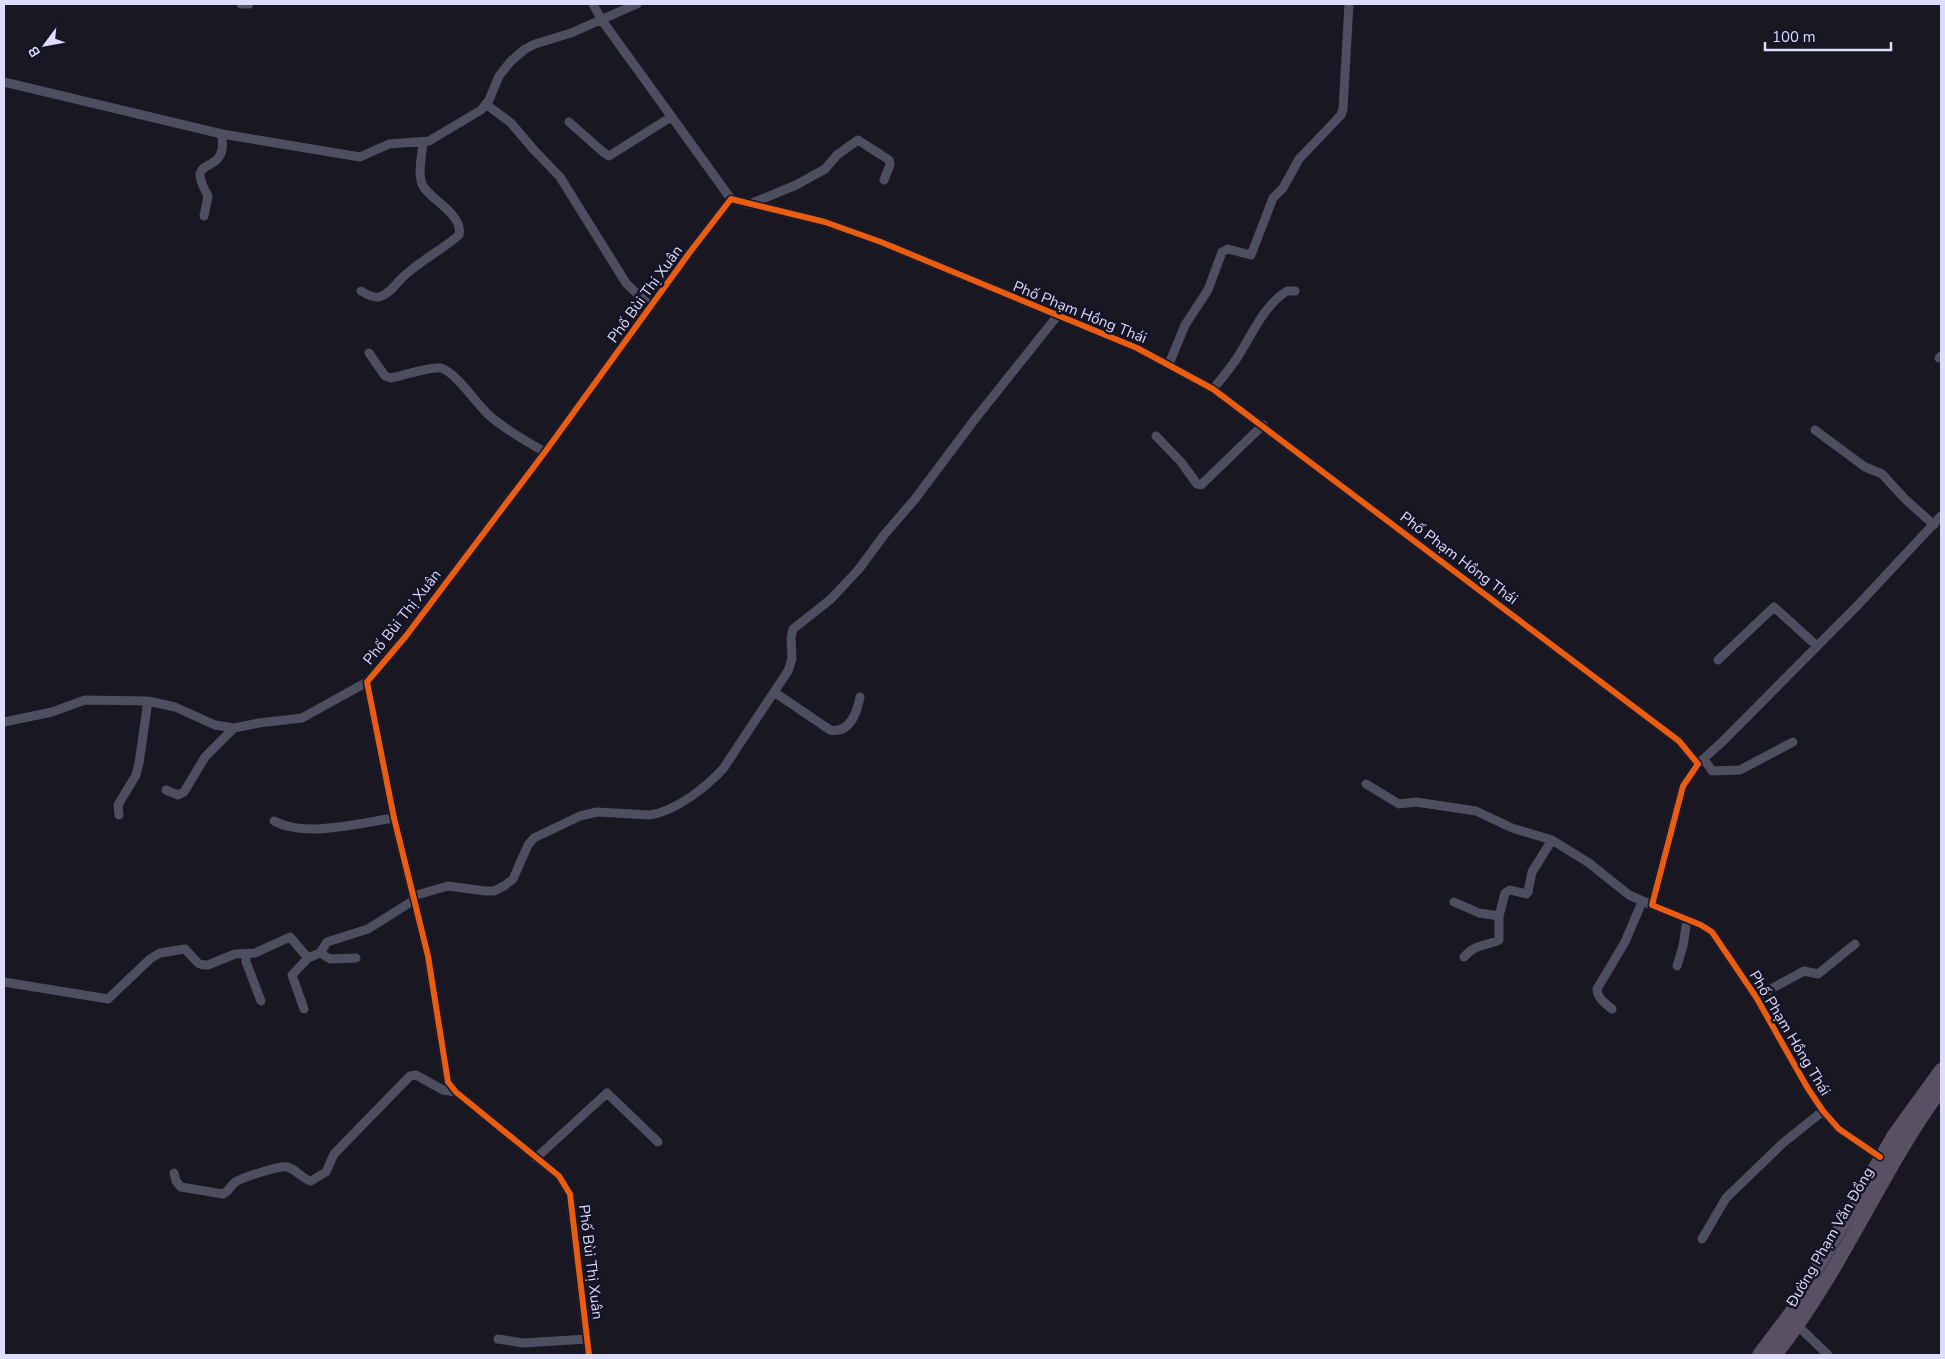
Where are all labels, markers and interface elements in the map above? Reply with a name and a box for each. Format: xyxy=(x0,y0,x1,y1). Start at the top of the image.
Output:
north arrow xyxy=(20,20,70,70)
scale bar xyxy=(1765,20,1891,52)
text: 100 m xyxy=(1772,27,1816,47)
text: B xyxy=(24,43,45,61)
street label: Phố Bùi Thị Xuân xyxy=(603,241,687,347)
street label: Phố Phạm Hồng Thái xyxy=(1010,276,1150,348)
street label: Phố Phạm Hồng Thái xyxy=(1396,507,1522,609)
street label: Phố Bùi Thị Xuân xyxy=(359,565,445,669)
street label: Phố Phạm Hồng Thái xyxy=(1745,967,1835,1099)
street label: Đường Phạm Văn Đồng xyxy=(1781,1163,1878,1311)
street label: Phố Bùi Thị Xuân xyxy=(574,1203,608,1321)

